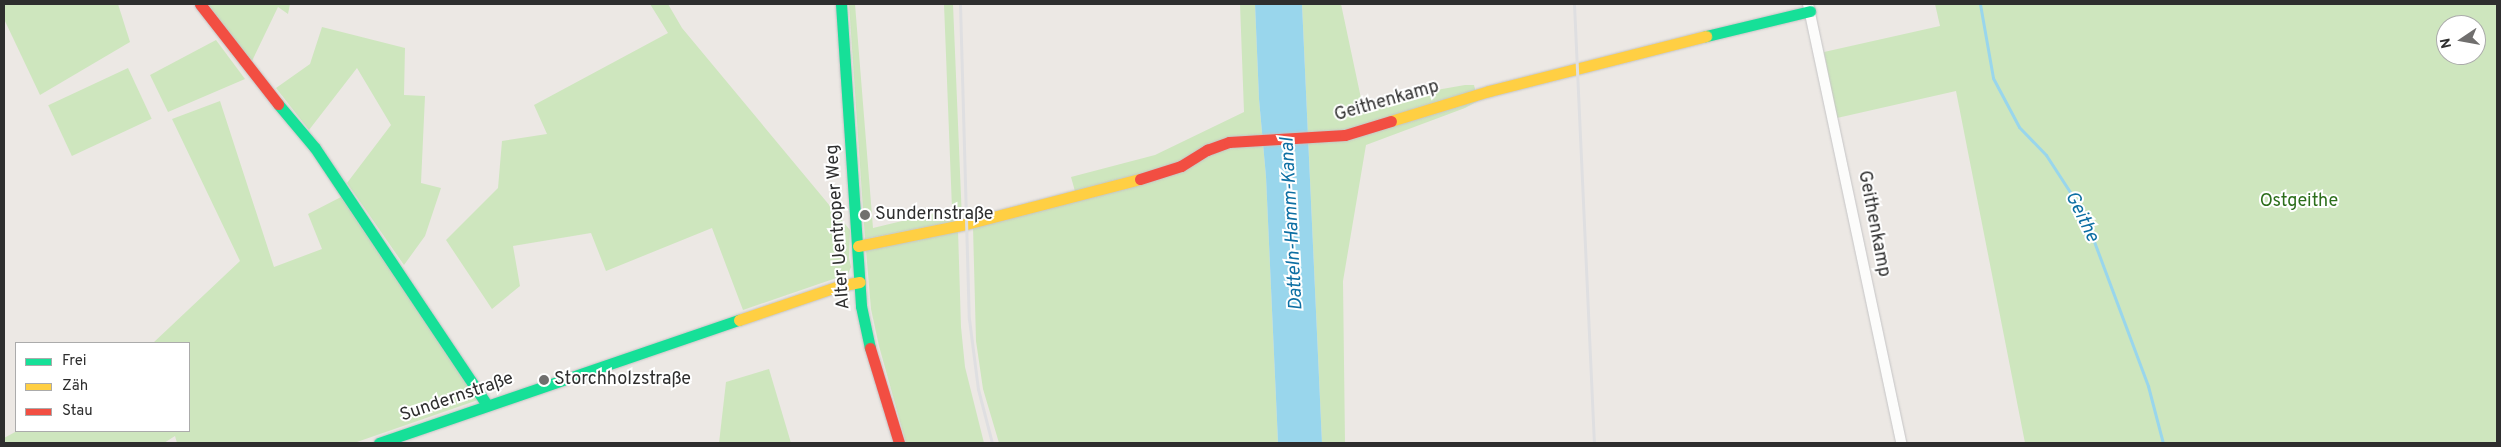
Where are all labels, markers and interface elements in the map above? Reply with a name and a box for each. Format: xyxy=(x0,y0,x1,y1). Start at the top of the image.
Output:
north arrow xyxy=(2436,15,2486,65)
text: N xyxy=(2437,36,2456,50)
street label: Geithenkamp xyxy=(1332,77,1442,127)
water label: Datteln-Hamm-Kanal xyxy=(1277,137,1309,311)
street label: Alter Uentroper Weg xyxy=(822,144,856,310)
street label: Geithenkamp xyxy=(1852,169,1894,279)
water label: Geithe xyxy=(2059,188,2103,246)
park label: Ostgeithe xyxy=(2260,191,2338,213)
place label: Sundernstraße xyxy=(875,204,994,226)
marker: Sundernstraße xyxy=(859,209,871,221)
legend xyxy=(15,342,190,432)
text: Frei xyxy=(62,352,87,371)
street label: Sundernstraße xyxy=(397,368,517,428)
place label: Storchholzstraße xyxy=(554,369,691,391)
marker: Storchholzstraße xyxy=(538,374,550,386)
text: Zäh xyxy=(62,377,88,396)
text: Stau xyxy=(62,402,93,421)

